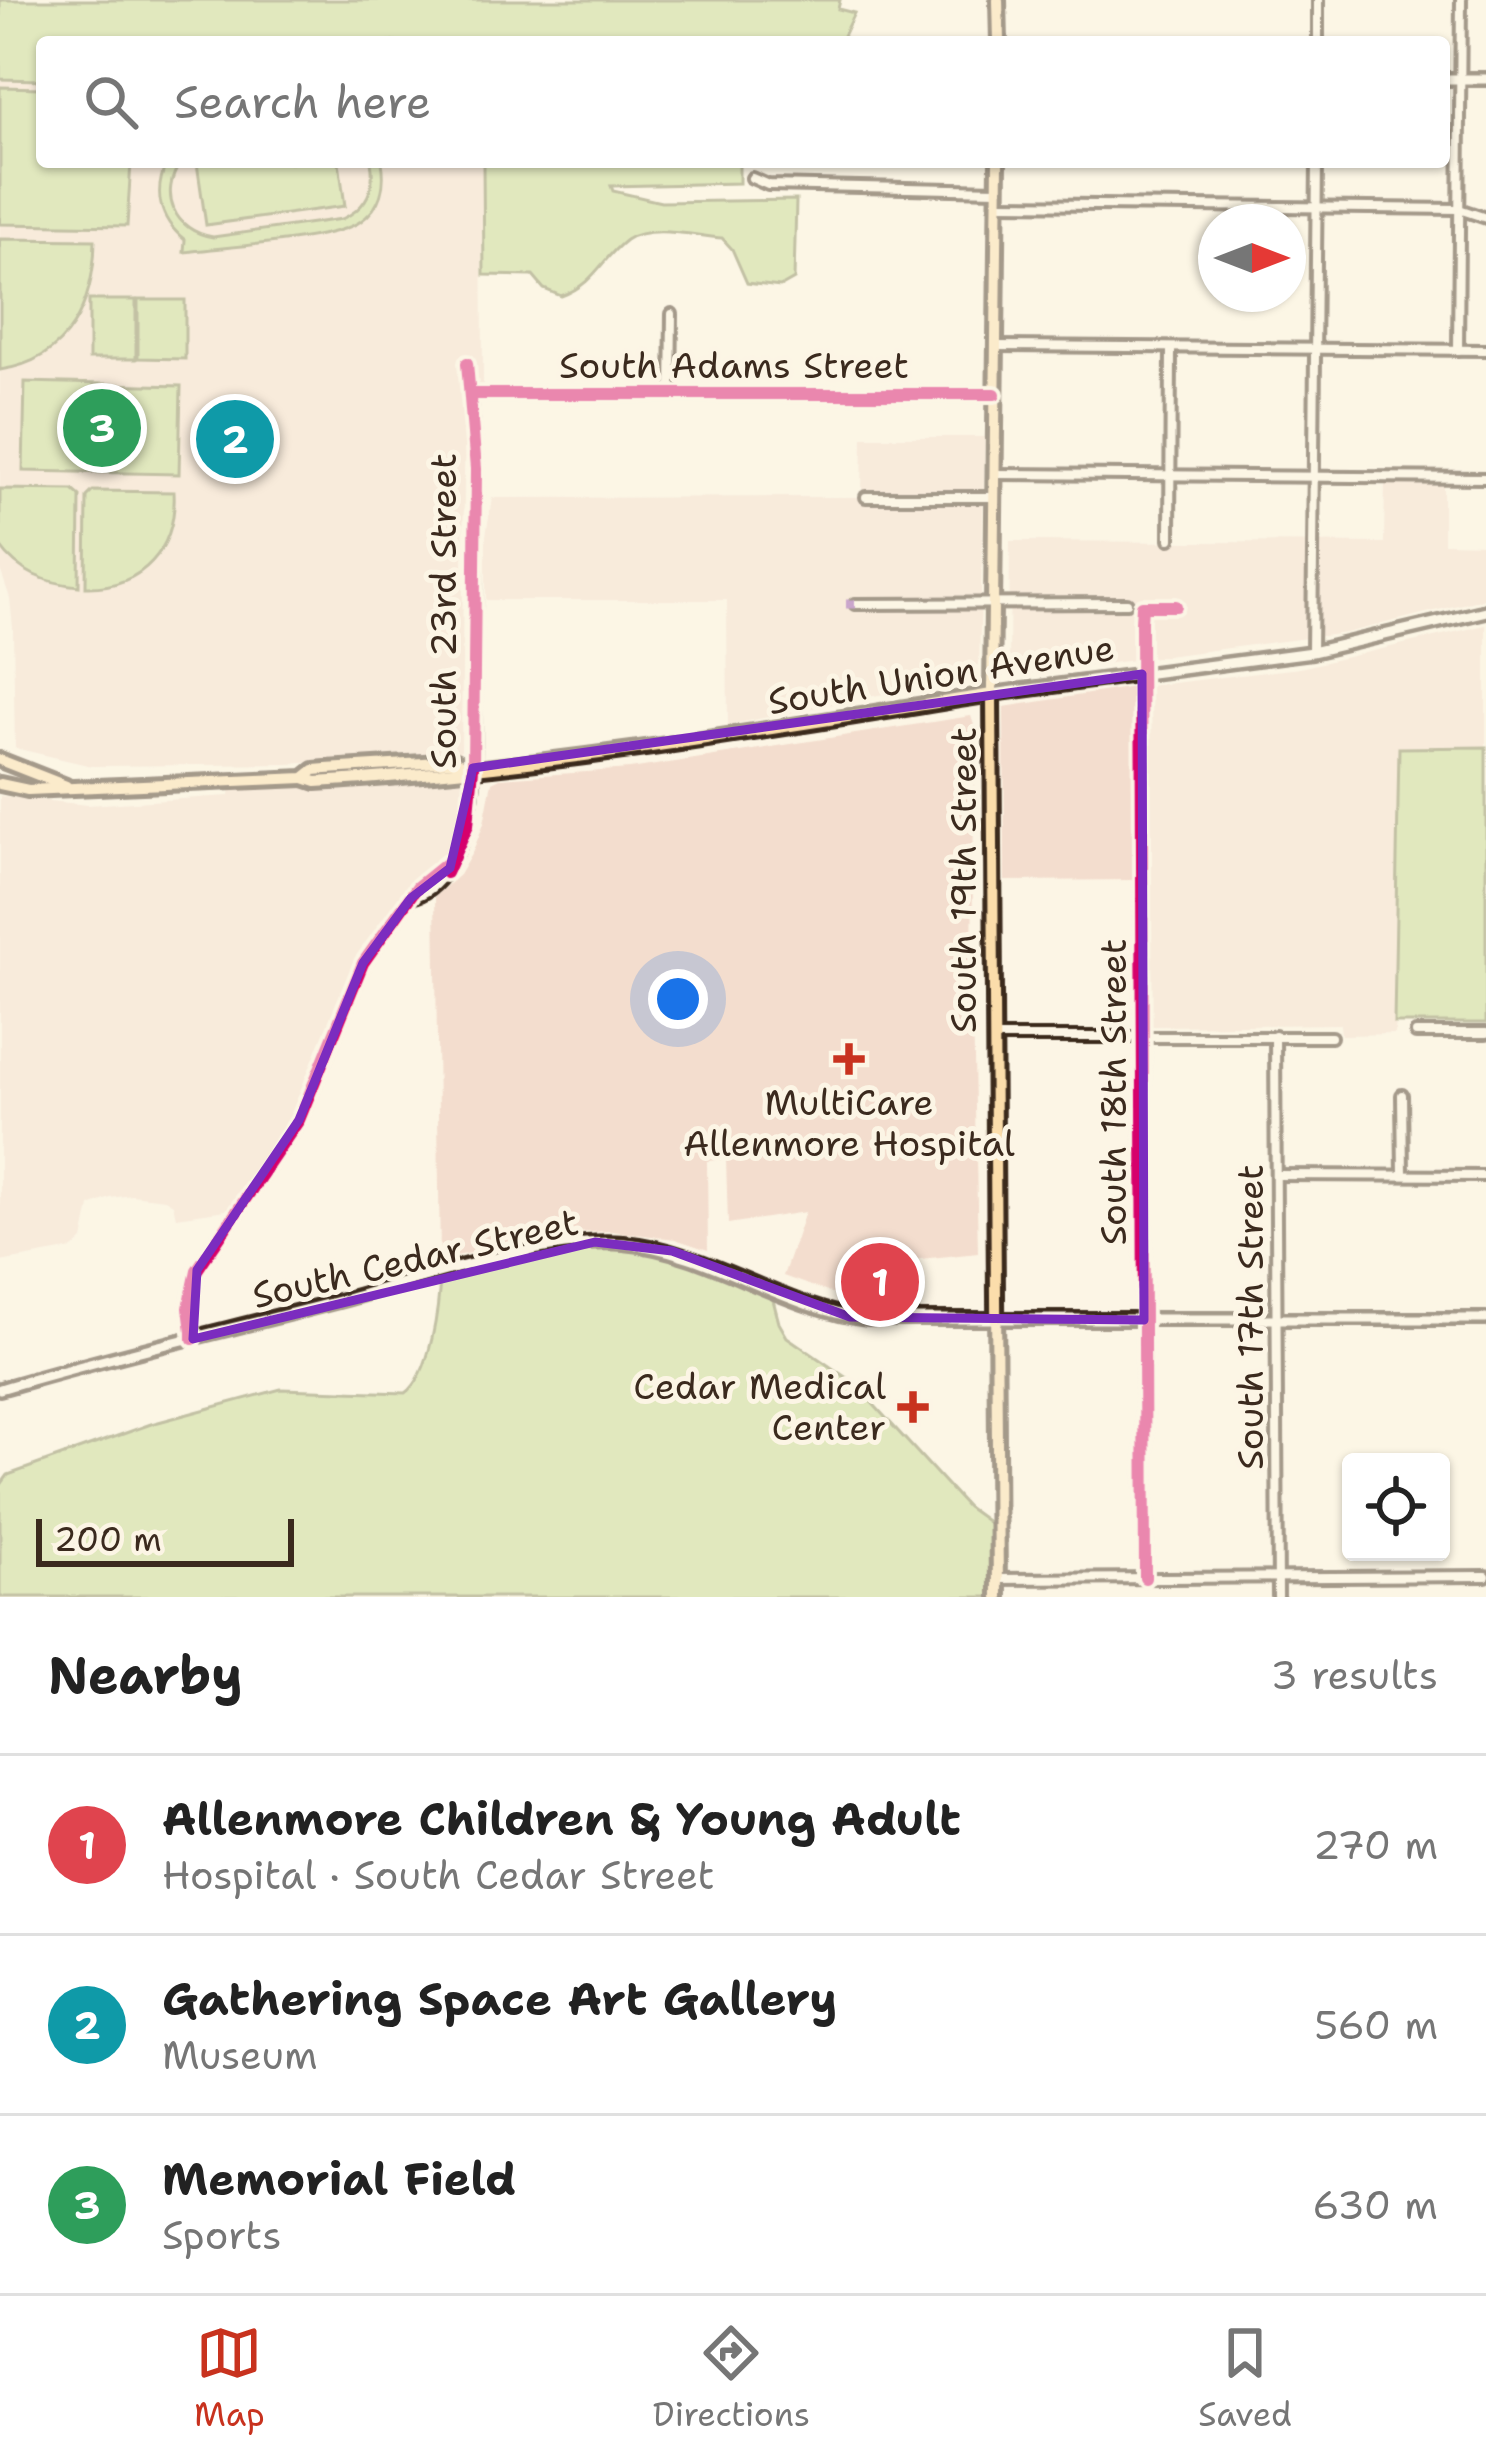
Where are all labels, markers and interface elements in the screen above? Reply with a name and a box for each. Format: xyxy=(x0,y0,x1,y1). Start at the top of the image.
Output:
search box xyxy=(36,36,1450,168)
icon: search xyxy=(78,69,144,135)
text: Search here xyxy=(174,72,431,132)
north arrow xyxy=(1198,204,1306,312)
street label: South Adams Street xyxy=(559,341,909,390)
pin: 3 xyxy=(63,383,141,473)
pin: 2 xyxy=(196,394,274,484)
street label: South 23rd Street xyxy=(419,453,468,769)
street label: South Union Avenue xyxy=(764,623,1118,726)
street label: South 19th Street xyxy=(939,727,988,1033)
street label: South 18th Street xyxy=(1089,939,1138,1245)
your location xyxy=(648,969,708,1029)
marker: MultiCare Allenmore Hospital xyxy=(833,1043,865,1075)
place label: MultiCare Allenmore Hospital xyxy=(683,1078,1015,1168)
street label: South 17th Street xyxy=(1226,1164,1275,1470)
street label: South Cedar Street xyxy=(247,1197,583,1320)
pin: 1 xyxy=(841,1237,919,1327)
place label: Cedar Medical Center xyxy=(633,1362,886,1452)
marker: Cedar Medical Center xyxy=(897,1391,929,1423)
map controls xyxy=(1342,1453,1450,1561)
button: locate xyxy=(1342,1453,1450,1561)
scale bar xyxy=(36,1513,294,1566)
text: 200 m xyxy=(54,1517,162,1562)
text: Nearby xyxy=(48,1641,243,1709)
text: 3 results xyxy=(1271,1649,1438,1701)
text: Allenmore Children & Young Adult xyxy=(162,1789,961,1849)
text: 1 xyxy=(78,1819,96,1871)
text: 270 m xyxy=(1313,1819,1438,1871)
text: Hospital · South Cedar Street xyxy=(162,1849,715,1901)
text: Gathering Space Art Gallery xyxy=(162,1969,837,2029)
text: 2 xyxy=(73,1999,101,2051)
text: 560 m xyxy=(1314,1999,1438,2051)
text: Museum xyxy=(162,2029,318,2081)
text: Memorial Field xyxy=(162,2149,516,2209)
text: 3 xyxy=(73,2179,101,2231)
text: 630 m xyxy=(1312,2179,1438,2231)
text: Sports xyxy=(162,2209,282,2261)
tab: Map xyxy=(194,2320,265,2437)
tab: Directions xyxy=(653,2320,810,2437)
tab: Saved xyxy=(1198,2320,1292,2437)

